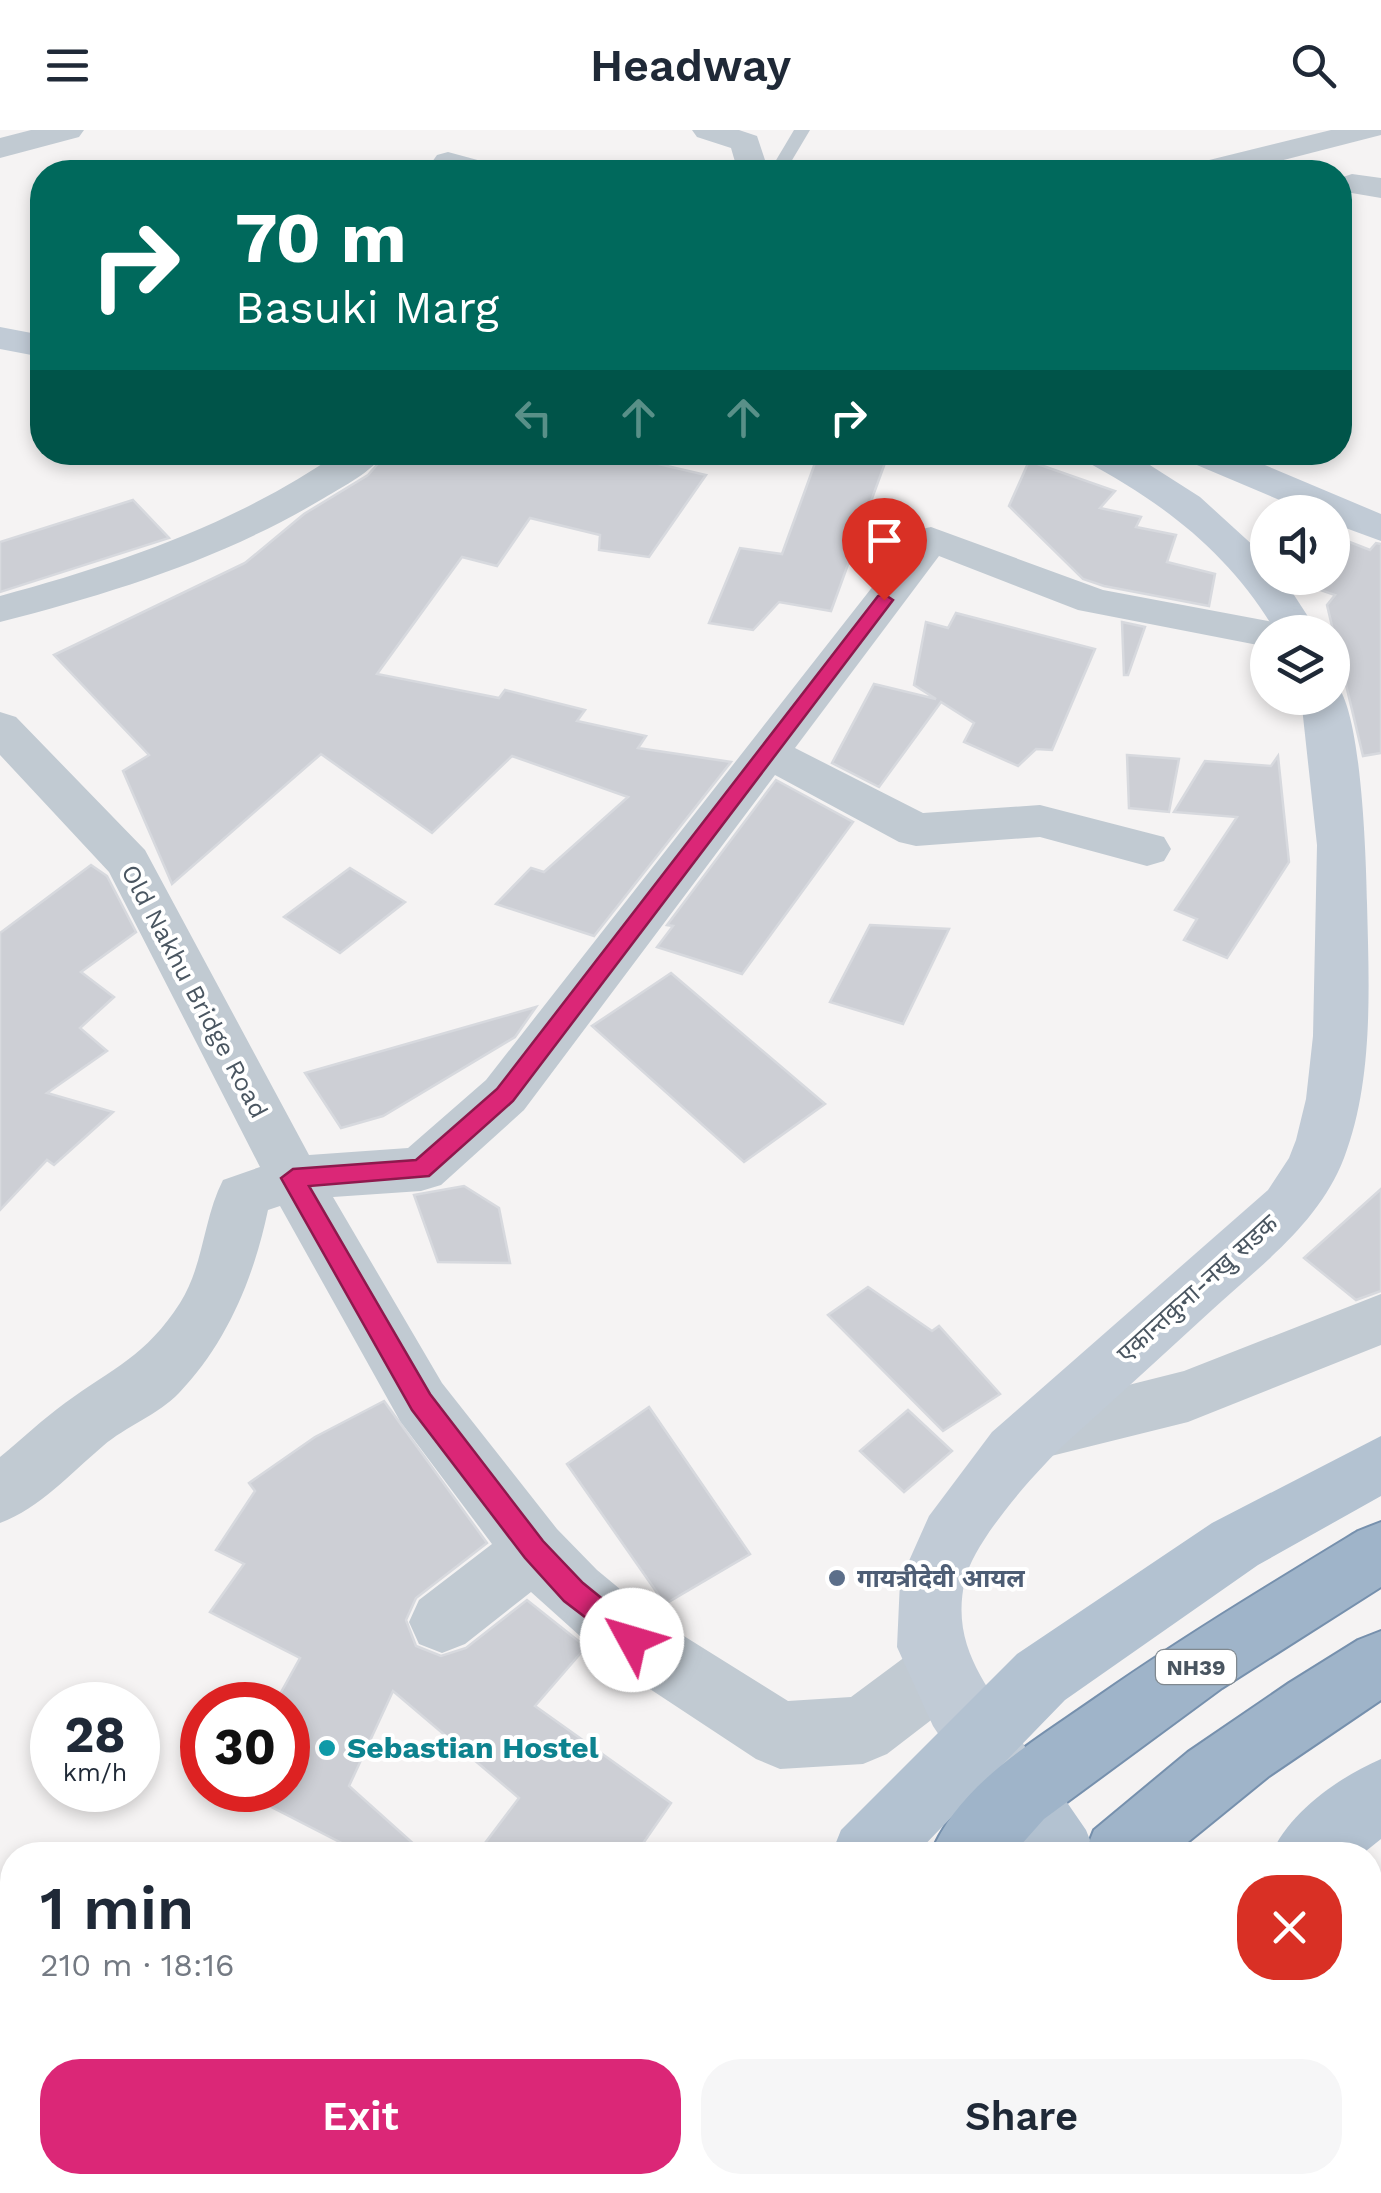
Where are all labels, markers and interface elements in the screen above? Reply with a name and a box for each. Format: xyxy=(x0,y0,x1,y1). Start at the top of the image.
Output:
icon: menu xyxy=(40,38,95,93)
icon: search xyxy=(1286,38,1341,93)
text: Headway xyxy=(590,39,791,92)
text: 70 m xyxy=(235,197,407,279)
icon: right xyxy=(70,200,200,330)
text: Basuki Marg xyxy=(235,281,499,334)
icon: left xyxy=(506,390,561,445)
icon: ahead xyxy=(611,390,666,445)
icon: ahead xyxy=(716,390,771,445)
icon: right xyxy=(821,390,876,445)
map controls xyxy=(1250,495,1350,715)
button: sound xyxy=(1250,495,1350,595)
pin xyxy=(842,498,927,601)
icon: arrive xyxy=(857,513,912,568)
button: layers xyxy=(1250,615,1350,715)
street label: Old Nakhu Bridge Road xyxy=(115,860,274,1123)
street label: एकान्तकुना-नखु सडक xyxy=(1111,1208,1285,1369)
place label: गायत्रीदेवी आयल xyxy=(857,1564,1025,1593)
marker: गायत्रीदेवी आयल xyxy=(826,1567,848,1589)
position arrow xyxy=(580,1588,684,1692)
road number: NH39 xyxy=(1156,1650,1236,1684)
speed limit sign: 30 xyxy=(180,1682,310,1812)
text: 28 xyxy=(64,1705,126,1764)
place label: Sebastian Hostel xyxy=(347,1730,599,1765)
marker: Sebastian Hostel xyxy=(316,1737,338,1759)
text: km/h xyxy=(63,1758,127,1787)
text: 1 min xyxy=(40,1873,194,1944)
button: close xyxy=(1237,1875,1342,1980)
text: 210 m · 18:16 xyxy=(40,1946,234,1984)
button: Exit xyxy=(40,2059,681,2174)
button: Share xyxy=(701,2059,1342,2174)

